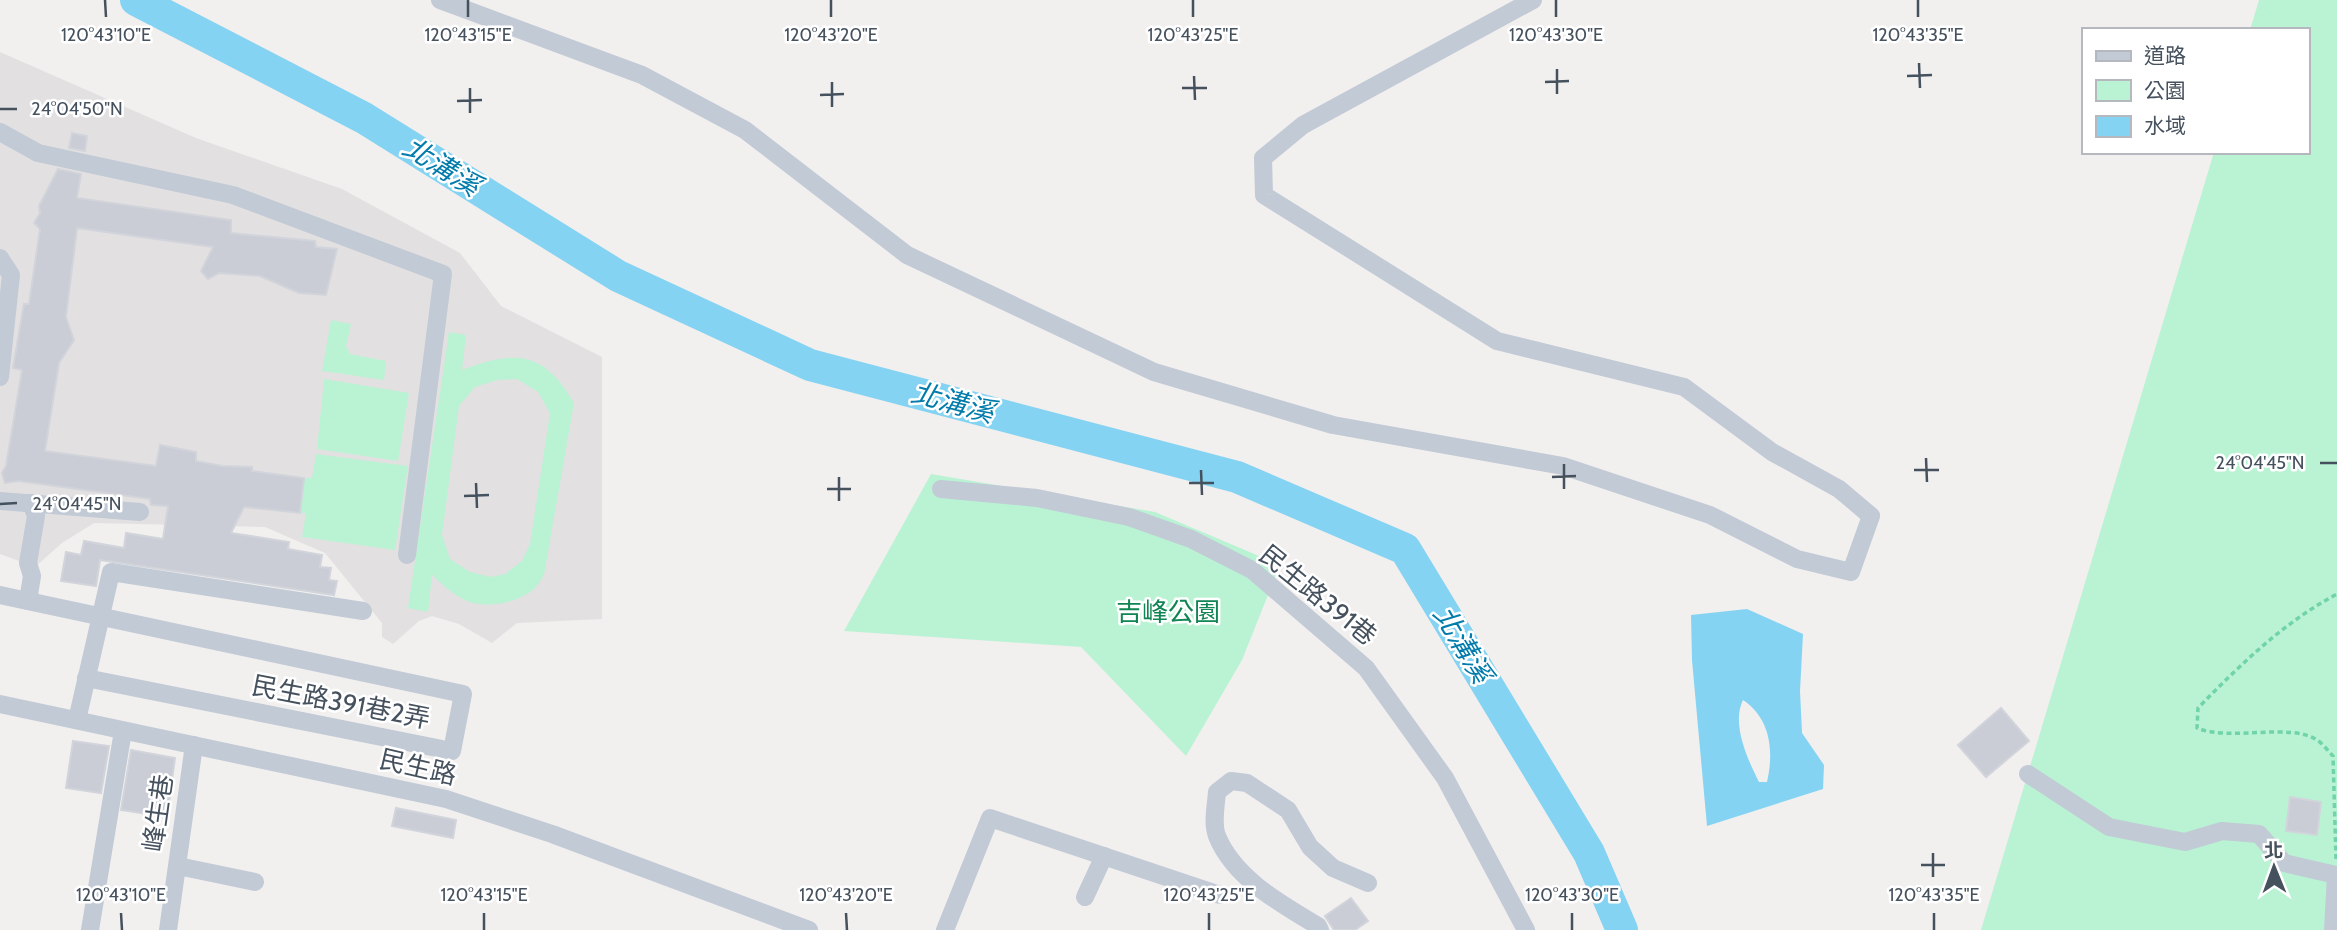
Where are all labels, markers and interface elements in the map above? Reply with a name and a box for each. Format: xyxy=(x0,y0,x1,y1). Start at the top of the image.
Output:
text: 120°43'10"E xyxy=(61,24,151,46)
text: 120°43'15"E xyxy=(424,24,512,46)
text: 120°43'20"E xyxy=(784,24,878,46)
text: 120°43'25"E xyxy=(1148,24,1238,46)
text: 120°43'30"E xyxy=(1509,24,1603,46)
text: 120°43'35"E xyxy=(1872,24,1964,46)
legend xyxy=(2082,28,2309,154)
text: 道路 xyxy=(2144,43,2186,68)
text: 公園 xyxy=(2144,78,2186,103)
text: 24°04'50"N xyxy=(31,98,123,120)
text: 水域 xyxy=(2144,113,2186,138)
water label: 北溝溪 xyxy=(397,129,490,205)
water label: 北溝溪 xyxy=(908,375,1002,430)
text: 24°04'45"N xyxy=(2216,452,2305,474)
text: 24°04'45"N xyxy=(33,493,122,515)
street label: 民生路391巷 xyxy=(1253,538,1383,652)
park label: 吉峰公園 xyxy=(1116,596,1220,628)
water label: 北溝溪 xyxy=(1427,599,1501,692)
street label: 民生路391巷2弄 xyxy=(249,669,433,735)
street label: 民生路 xyxy=(376,743,460,791)
street label: 峰生巷 xyxy=(137,772,179,854)
north arrow xyxy=(2239,832,2309,902)
text: 北 xyxy=(2264,839,2283,862)
text: 120°43'10"E xyxy=(76,884,166,906)
text: 120°43'15"E xyxy=(440,884,528,906)
text: 120°43'20"E xyxy=(799,884,893,906)
text: 120°43'25"E xyxy=(1164,884,1254,906)
text: 120°43'30"E xyxy=(1525,884,1619,906)
text: 120°43'35"E xyxy=(1888,884,1980,906)

